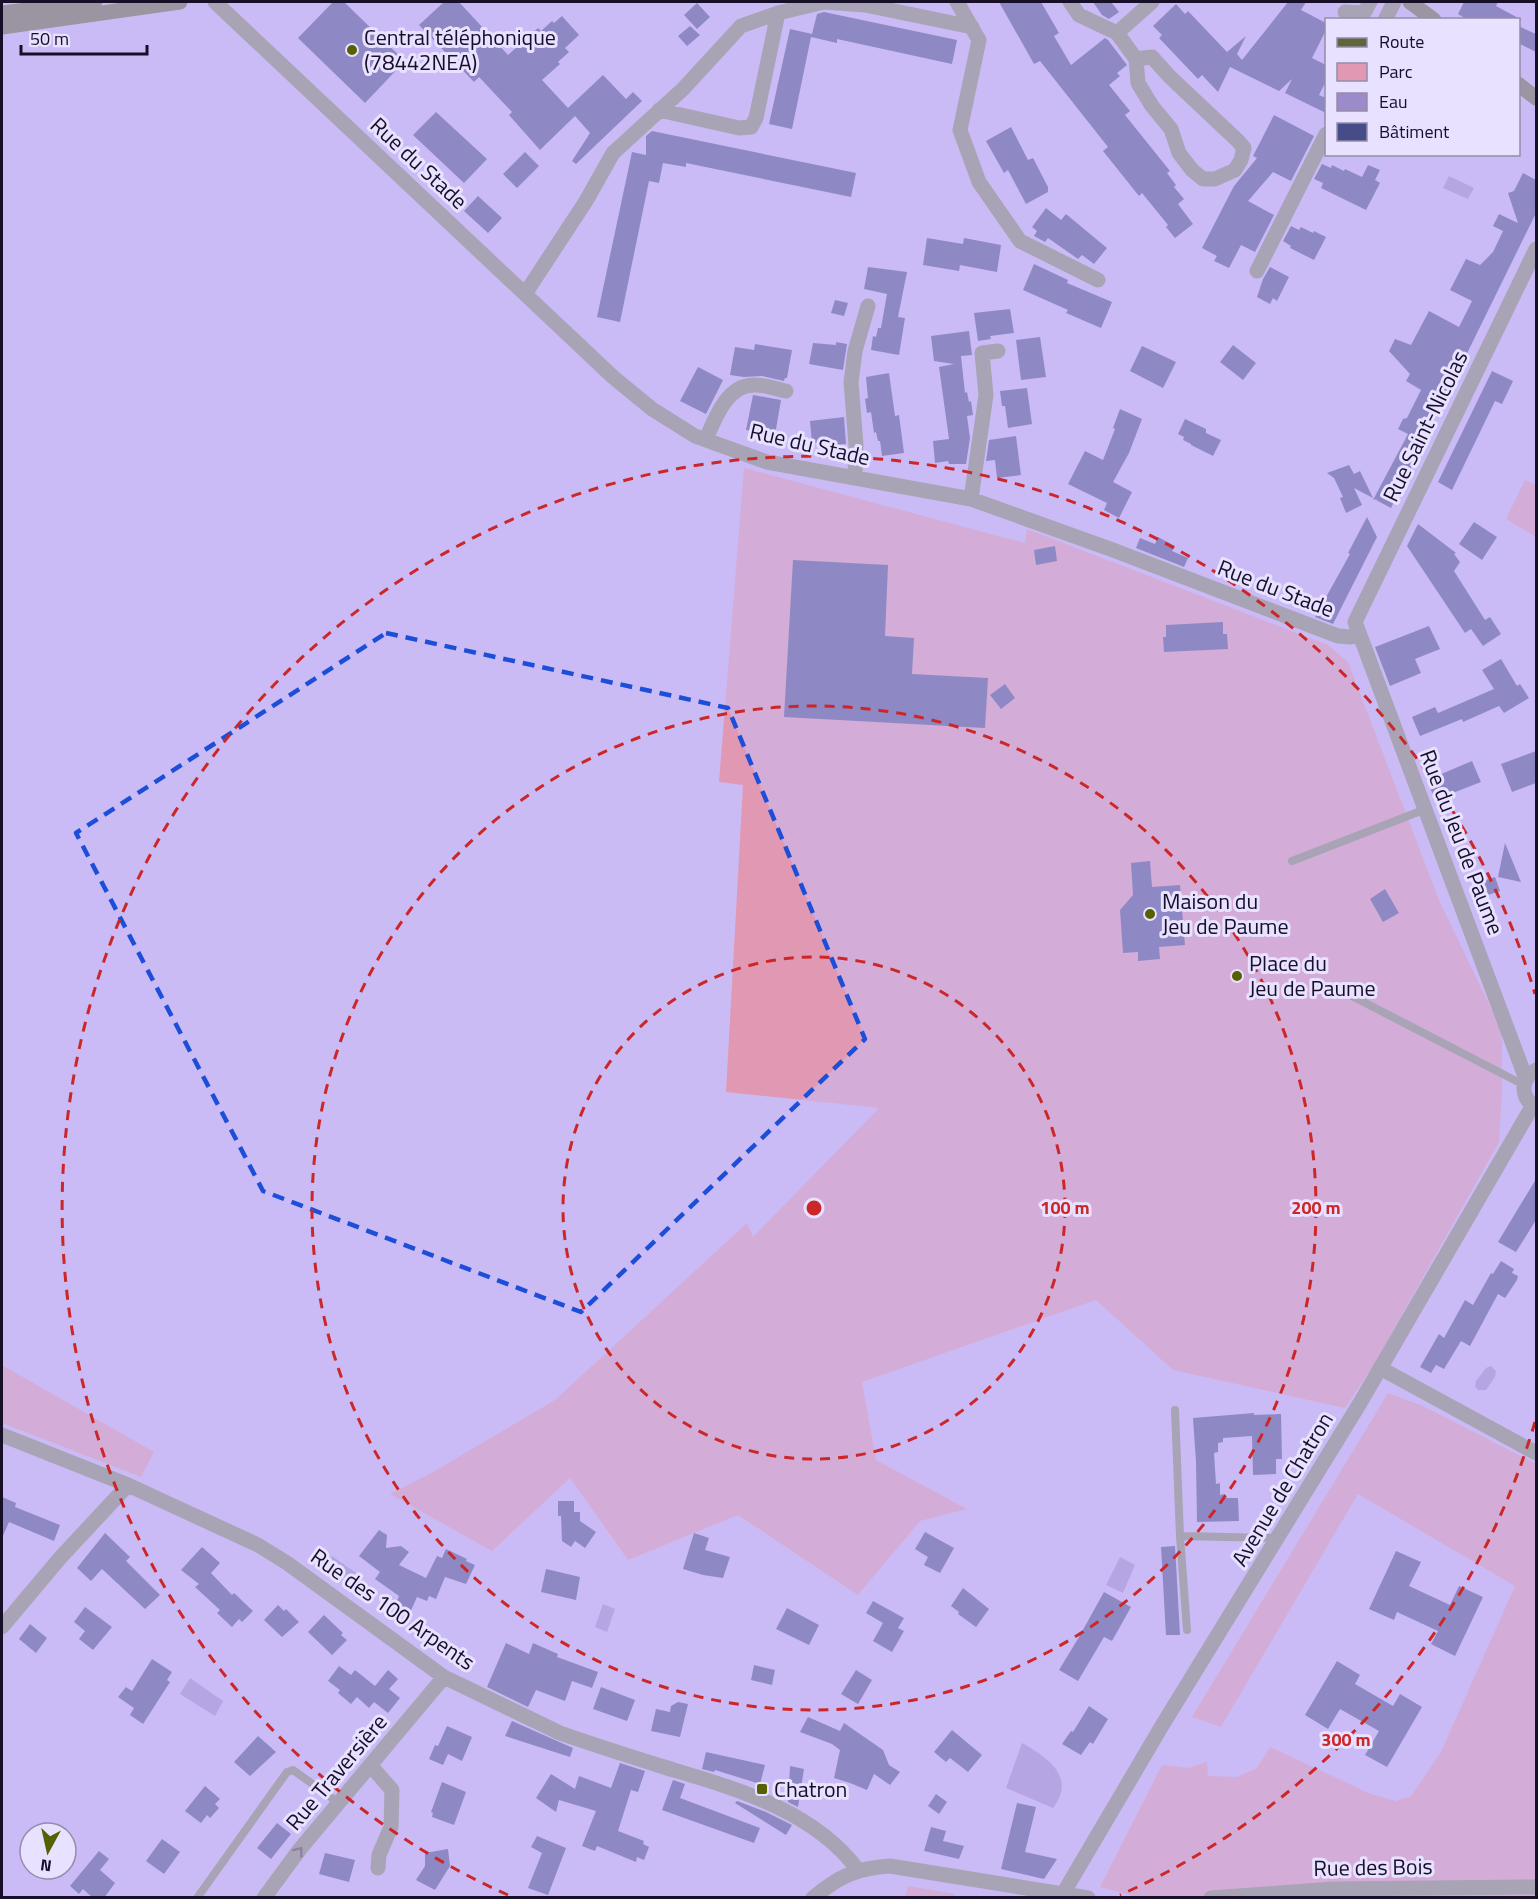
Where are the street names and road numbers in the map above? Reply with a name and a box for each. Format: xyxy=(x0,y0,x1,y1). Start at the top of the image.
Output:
street label: Rue du Stade xyxy=(363,109,475,217)
street label: Rue Saint-Nicolas xyxy=(1374,345,1476,507)
street label: Rue du Stade xyxy=(746,414,874,474)
street label: Rue du Stade xyxy=(1213,550,1339,626)
street label: Rue du Jeu de Paume xyxy=(1411,744,1513,940)
street label: Avenue de Chatron xyxy=(1222,1405,1342,1573)
street label: Rue des 100 Arpents xyxy=(304,1539,482,1679)
street label: Rue Traversière xyxy=(277,1706,395,1838)
street label: Rue des Bois xyxy=(1313,1849,1433,1885)

